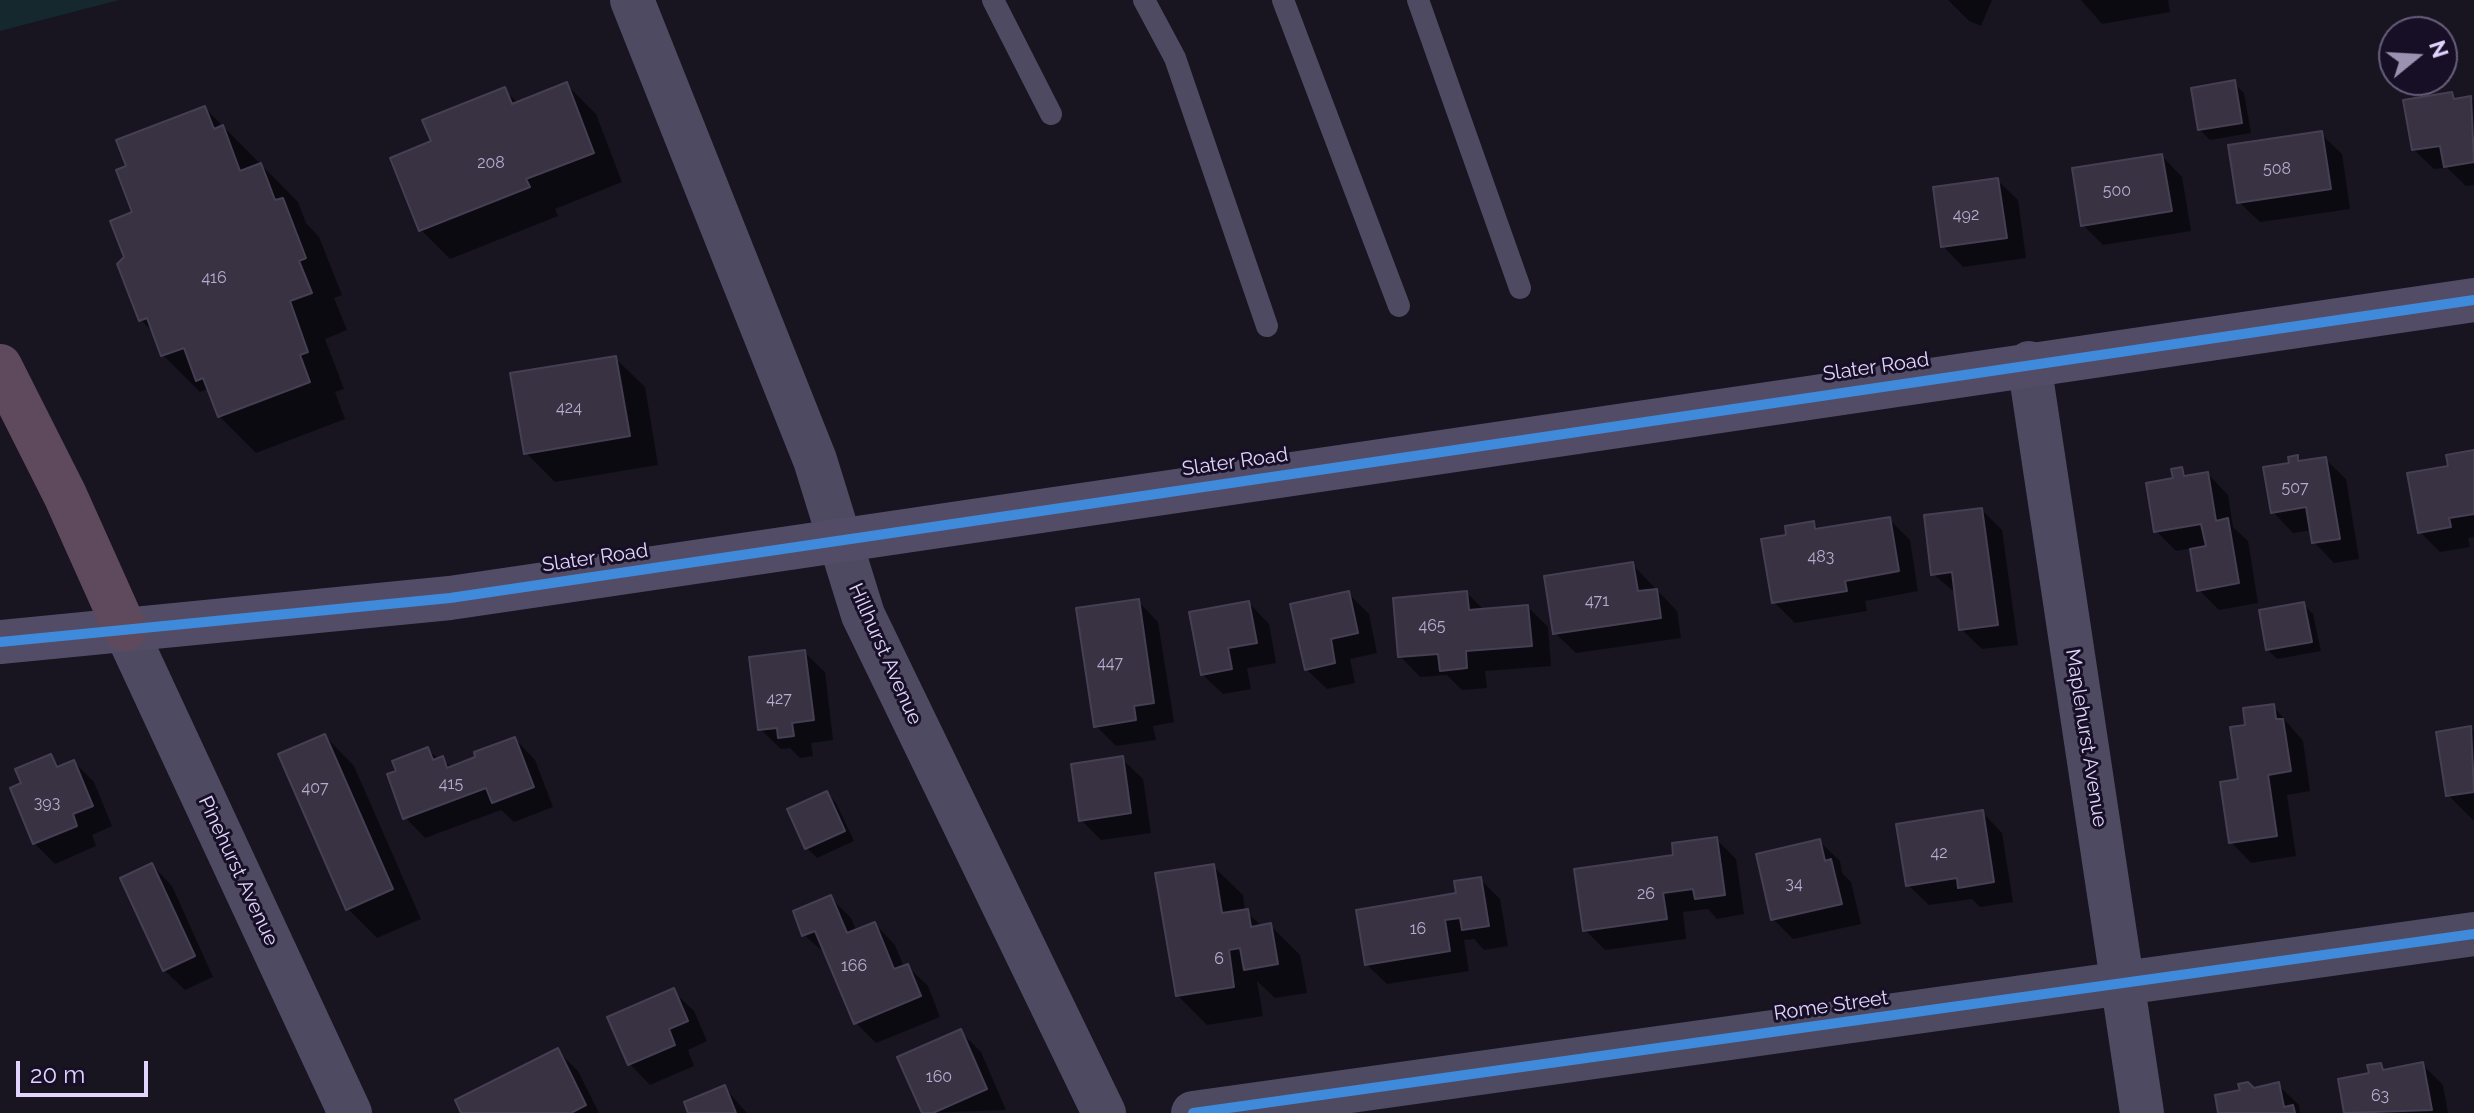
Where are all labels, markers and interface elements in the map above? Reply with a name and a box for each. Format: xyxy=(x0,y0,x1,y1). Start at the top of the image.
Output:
north arrow xyxy=(2378,16,2458,96)
text: N xyxy=(2424,37,2454,61)
house number: 208 xyxy=(477,153,505,173)
house number: 508 xyxy=(2263,159,2291,179)
house number: 500 xyxy=(2103,181,2131,201)
house number: 492 xyxy=(1953,205,1979,225)
house number: 416 xyxy=(201,268,227,288)
street label: Slater Road xyxy=(1821,348,1931,386)
house number: 424 xyxy=(556,398,582,418)
street label: Slater Road xyxy=(1180,443,1290,481)
house number: 507 xyxy=(2282,478,2308,498)
street label: Slater Road xyxy=(540,539,650,577)
house number: 483 xyxy=(1808,547,1834,567)
street label: Hillhurst Avenue xyxy=(843,580,927,728)
house number: 471 xyxy=(1585,591,1609,611)
house number: 465 xyxy=(1418,616,1446,636)
street label: Maplehurst Avenue xyxy=(2060,647,2112,829)
house number: 447 xyxy=(1097,653,1123,673)
house number: 427 xyxy=(766,689,792,709)
house number: 415 xyxy=(439,774,463,794)
house number: 407 xyxy=(302,778,328,798)
street label: Pinehurst Avenue xyxy=(193,792,283,950)
house number: 393 xyxy=(34,793,60,813)
house number: 42 xyxy=(1930,843,1948,863)
house number: 34 xyxy=(1785,874,1803,894)
house number: 26 xyxy=(1637,884,1655,904)
house number: 16 xyxy=(1410,919,1426,939)
house number: 6 xyxy=(1214,949,1224,969)
house number: 166 xyxy=(841,956,867,976)
street label: Rome Street xyxy=(1772,986,1890,1026)
scale bar xyxy=(20,1045,152,1095)
text: 20 m xyxy=(30,1060,85,1089)
house number: 160 xyxy=(926,1067,952,1087)
house number: 63 xyxy=(2371,1086,2389,1106)

